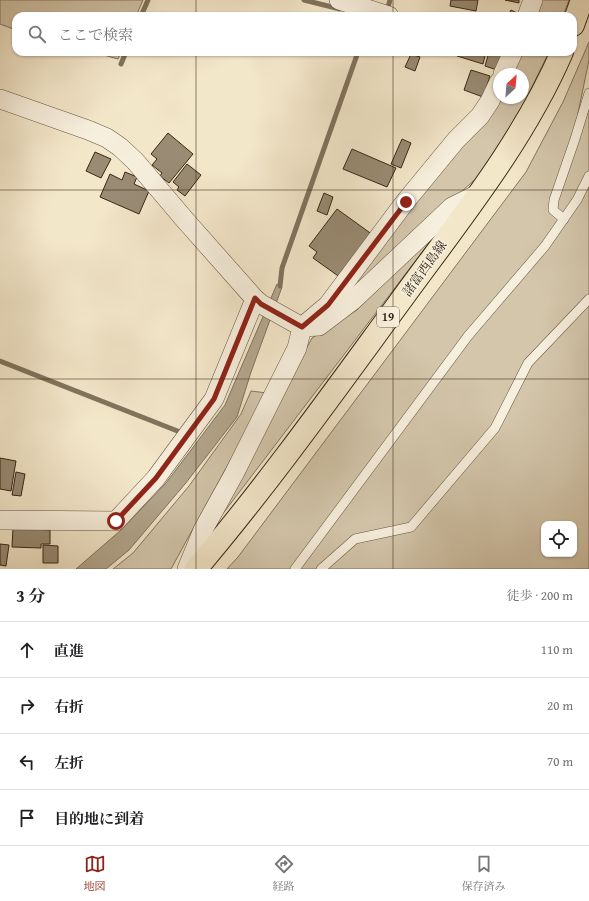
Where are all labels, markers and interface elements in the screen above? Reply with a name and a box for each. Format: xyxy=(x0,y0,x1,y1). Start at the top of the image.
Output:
search box xyxy=(12,12,577,56)
icon: search xyxy=(26,23,48,45)
text: ここで検索 xyxy=(58,24,133,45)
north arrow xyxy=(493,68,529,104)
route end xyxy=(397,193,415,211)
street label: 諸富西島線 xyxy=(398,236,451,300)
road number: 19 xyxy=(377,307,399,327)
route start xyxy=(107,512,125,530)
map controls xyxy=(541,521,577,557)
button: locate xyxy=(541,521,577,557)
text: 3 分 xyxy=(16,583,46,608)
text: 徒歩 · 200 m xyxy=(507,586,573,605)
icon: ahead xyxy=(16,639,38,661)
text: 直進 xyxy=(54,640,84,661)
text: 110 m xyxy=(541,640,573,659)
icon: right xyxy=(16,695,38,717)
text: 右折 xyxy=(54,696,84,717)
text: 20 m xyxy=(547,696,573,715)
icon: left xyxy=(16,751,38,773)
text: 左折 xyxy=(54,752,84,773)
text: 70 m xyxy=(547,752,573,771)
icon: arrive xyxy=(16,807,38,829)
text: 目的地に到着 xyxy=(54,808,144,829)
tab: 地図 xyxy=(84,853,106,894)
tab: 経路 xyxy=(273,853,295,894)
tab: 保存済み xyxy=(462,853,506,894)

